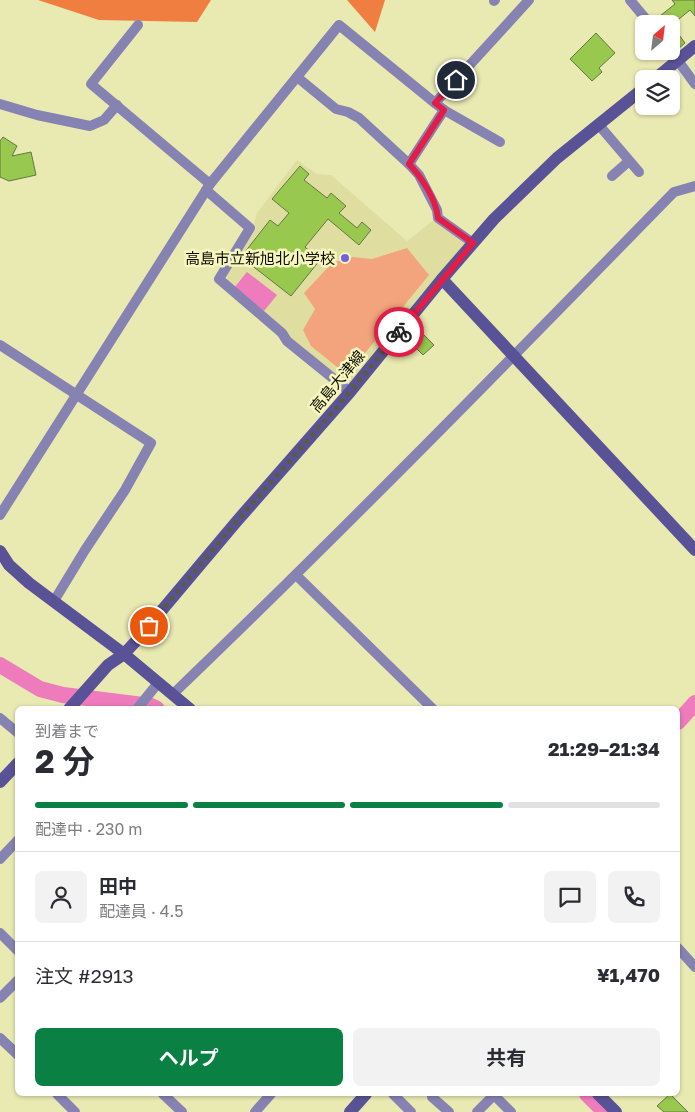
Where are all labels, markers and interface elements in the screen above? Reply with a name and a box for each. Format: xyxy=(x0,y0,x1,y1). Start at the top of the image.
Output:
north arrow xyxy=(635,15,680,60)
map controls xyxy=(635,15,680,115)
pin xyxy=(435,59,477,101)
icon: home xyxy=(442,66,470,94)
button: layers xyxy=(635,70,680,115)
place label: 高島市立新旭北小学校 xyxy=(185,249,335,267)
marker: 高島市立新旭北小学校 xyxy=(339,252,351,264)
courier xyxy=(374,307,424,357)
icon: bike xyxy=(385,318,413,346)
street label: 高島大津線 xyxy=(306,346,368,416)
pin xyxy=(128,605,170,647)
icon: bag xyxy=(135,612,163,640)
text: 到着まで xyxy=(35,721,99,741)
text: 21:29–21:34 xyxy=(548,737,660,760)
text: 2 分 xyxy=(35,742,95,780)
text: 配達中 · 230 m xyxy=(35,819,143,839)
button: person xyxy=(35,871,87,923)
button: chat xyxy=(544,871,596,923)
button: phone xyxy=(608,871,660,923)
text: 田中 xyxy=(99,874,137,897)
text: 配達員 · 4.5 xyxy=(99,901,184,921)
text: ¥1,470 xyxy=(597,963,660,986)
text: 注文 #2913 xyxy=(35,964,134,987)
button: ヘルプ xyxy=(35,1028,343,1086)
button: 共有 xyxy=(353,1028,660,1086)

